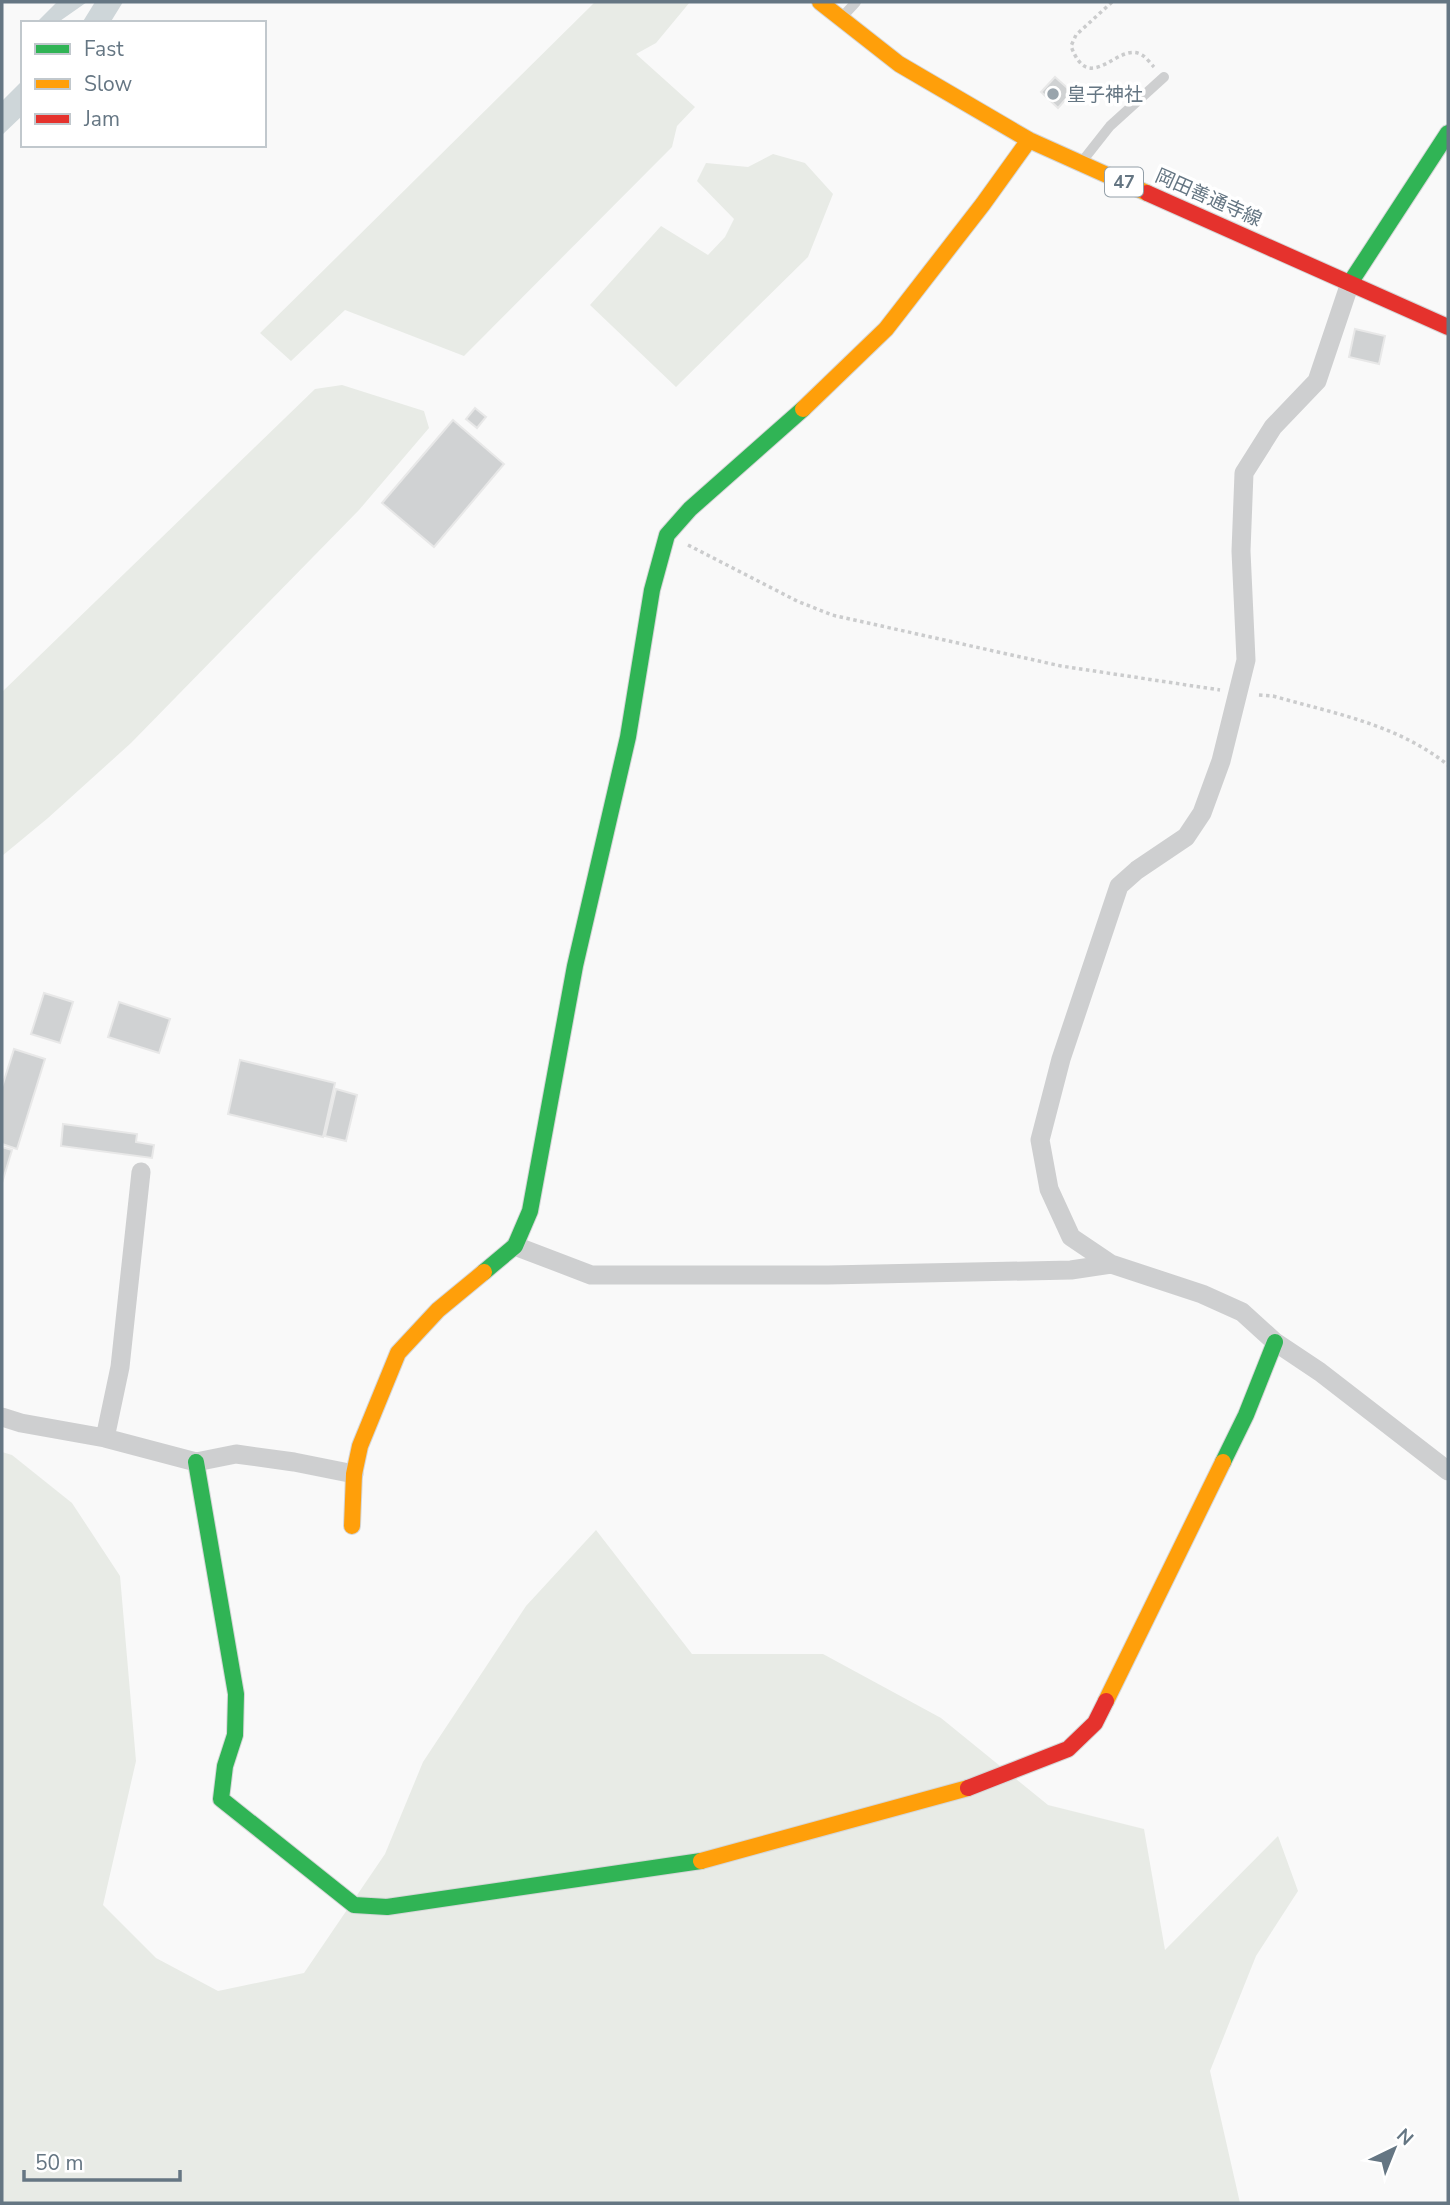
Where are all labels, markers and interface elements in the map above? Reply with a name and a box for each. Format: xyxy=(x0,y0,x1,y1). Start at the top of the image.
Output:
legend xyxy=(21,21,266,147)
text: Fast xyxy=(84,35,124,63)
text: Slow xyxy=(84,70,133,98)
place label: 皇子神社 xyxy=(1067,82,1143,108)
marker: 皇子神社 xyxy=(1045,86,1061,102)
text: Jam xyxy=(83,105,120,133)
street label: 岡田善通寺線 xyxy=(1151,163,1266,233)
road number: 47 xyxy=(1105,168,1143,196)
north arrow xyxy=(1359,2114,1429,2184)
text: N xyxy=(1391,2123,1419,2152)
scale bar xyxy=(24,2138,180,2182)
text: 50 m xyxy=(35,2149,84,2177)

